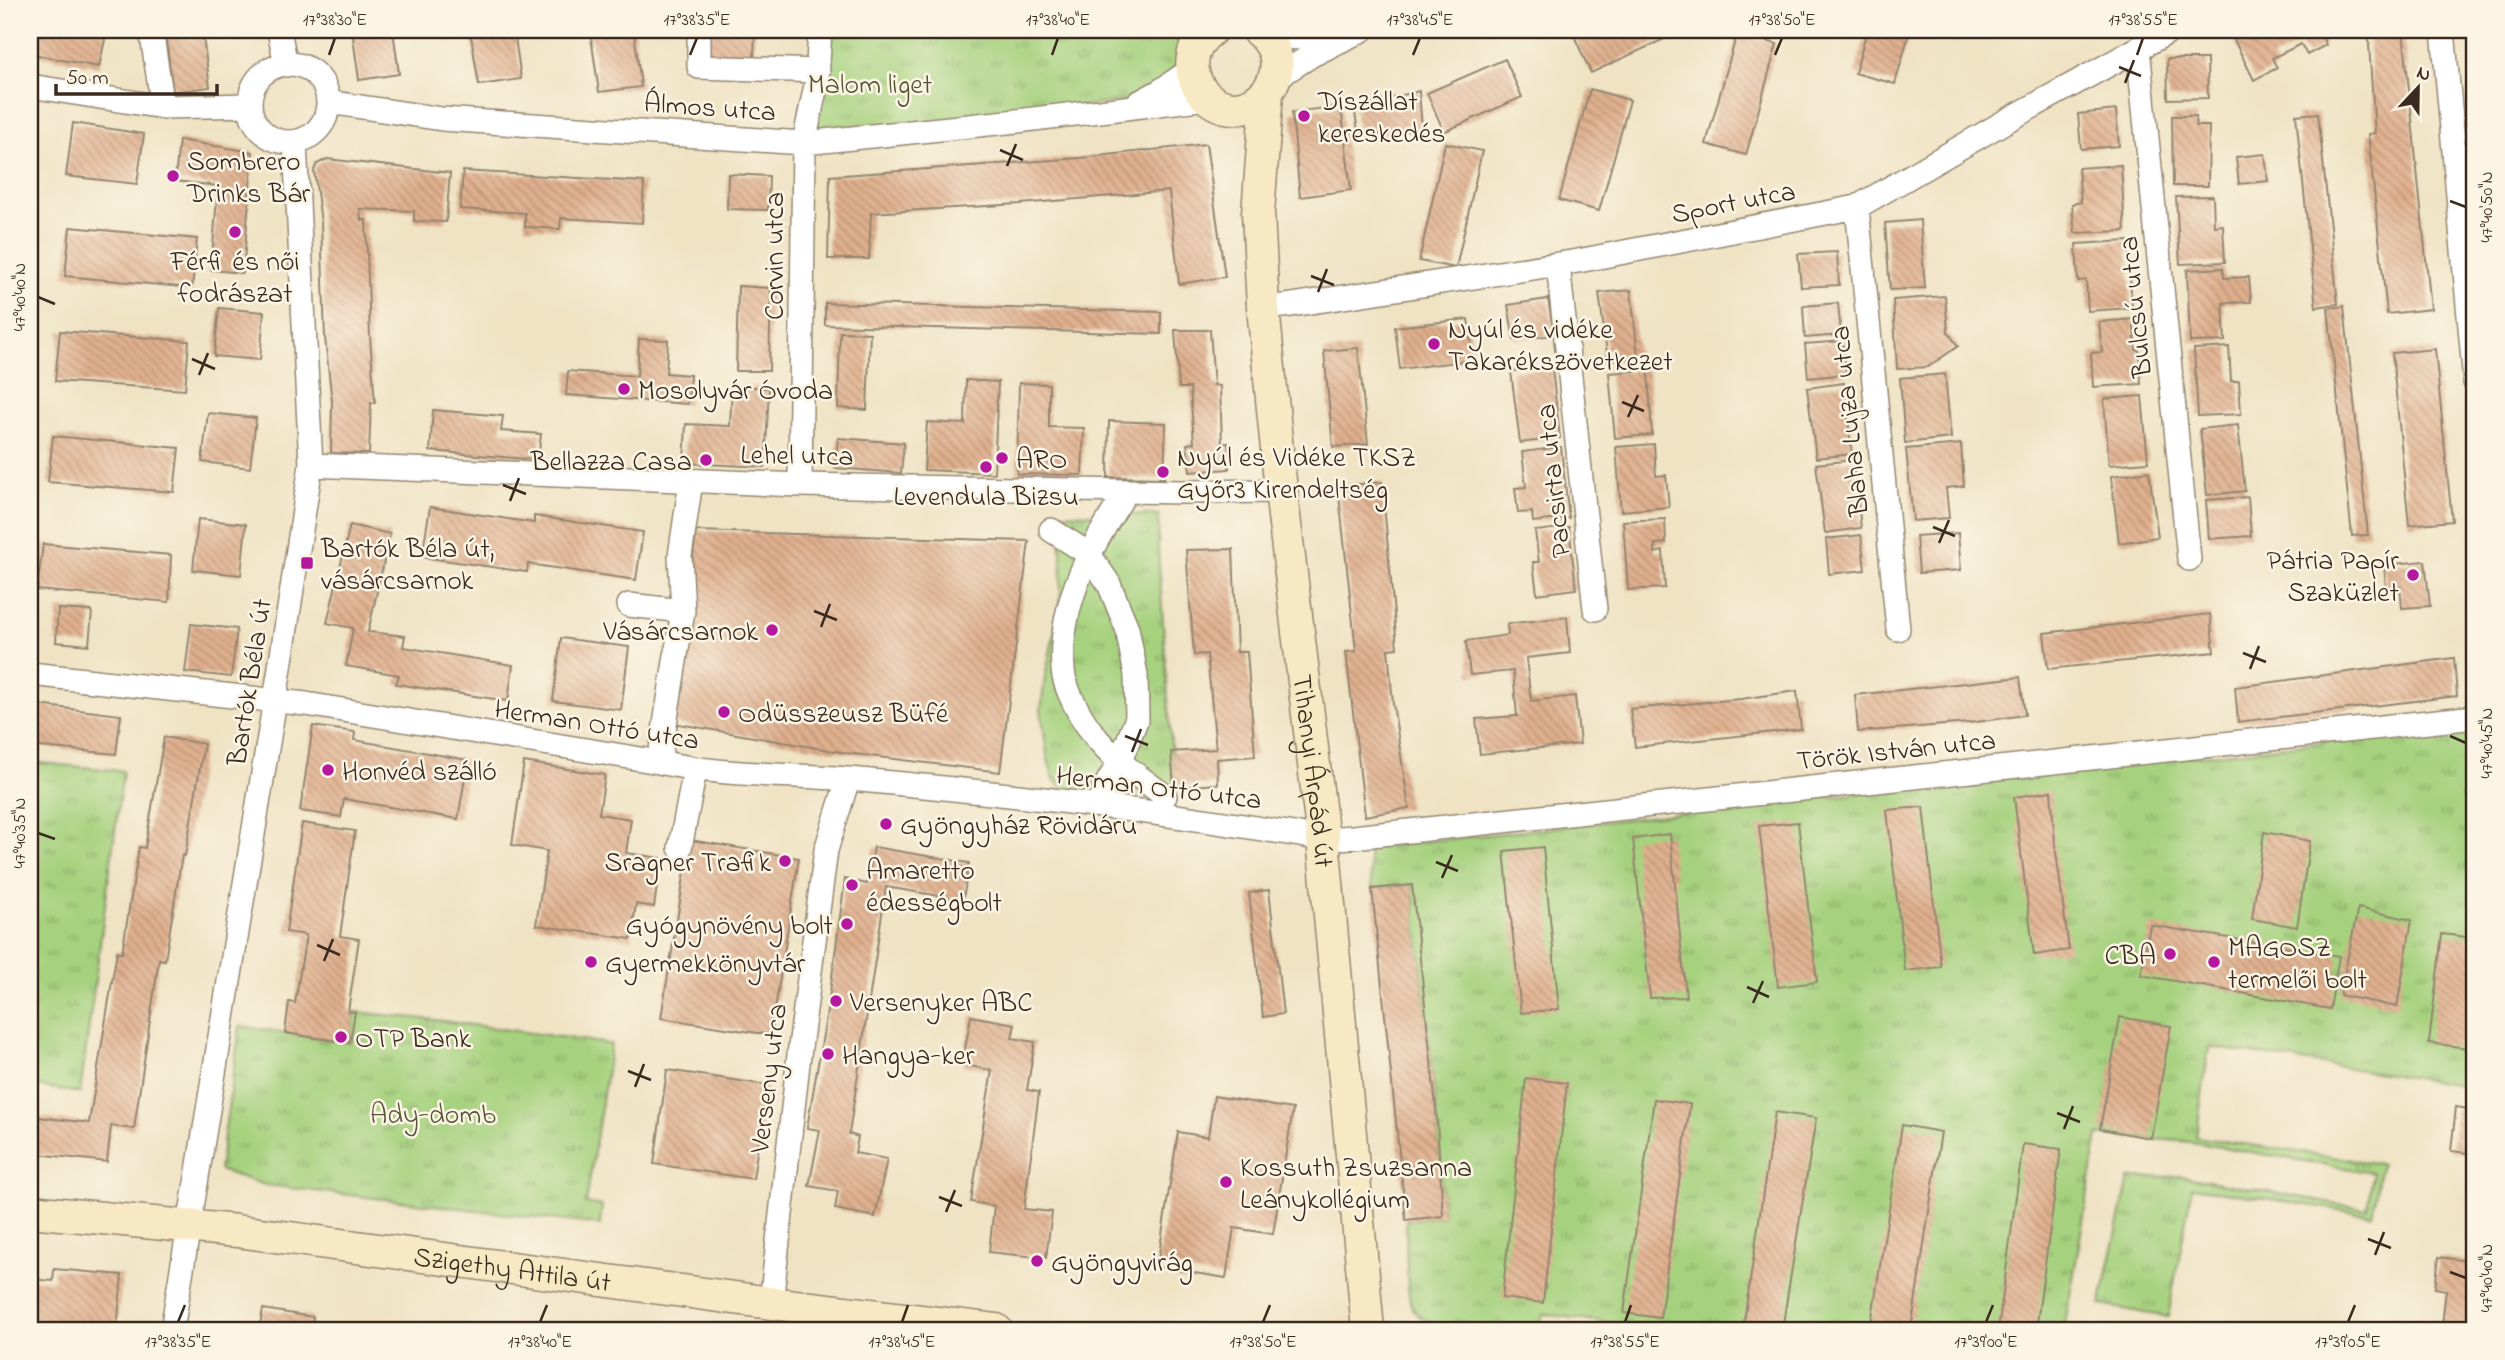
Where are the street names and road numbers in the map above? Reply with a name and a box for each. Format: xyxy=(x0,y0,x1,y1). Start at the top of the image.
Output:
street label: Álmos utca xyxy=(642,84,777,135)
street label: Sport utca xyxy=(1668,172,1799,237)
street label: Corvin utca xyxy=(756,192,797,320)
street label: Bulcsú utca xyxy=(2110,234,2165,380)
street label: Blaha Lujza utca xyxy=(1821,323,1882,519)
street label: Pacsirta utca xyxy=(1527,402,1584,560)
street label: Lehel utca xyxy=(740,436,854,479)
street label: Bartók Béla út xyxy=(218,596,285,770)
street label: Tihanyi Árpád út xyxy=(1279,672,1343,869)
street label: Herman Ottó utca xyxy=(491,690,702,763)
street label: Török István utca xyxy=(1795,722,1998,783)
street label: Herman Ottó utca xyxy=(1053,757,1264,822)
street label: Verseny utca xyxy=(741,1001,800,1157)
street label: Szigethy Attila út xyxy=(411,1238,613,1305)

